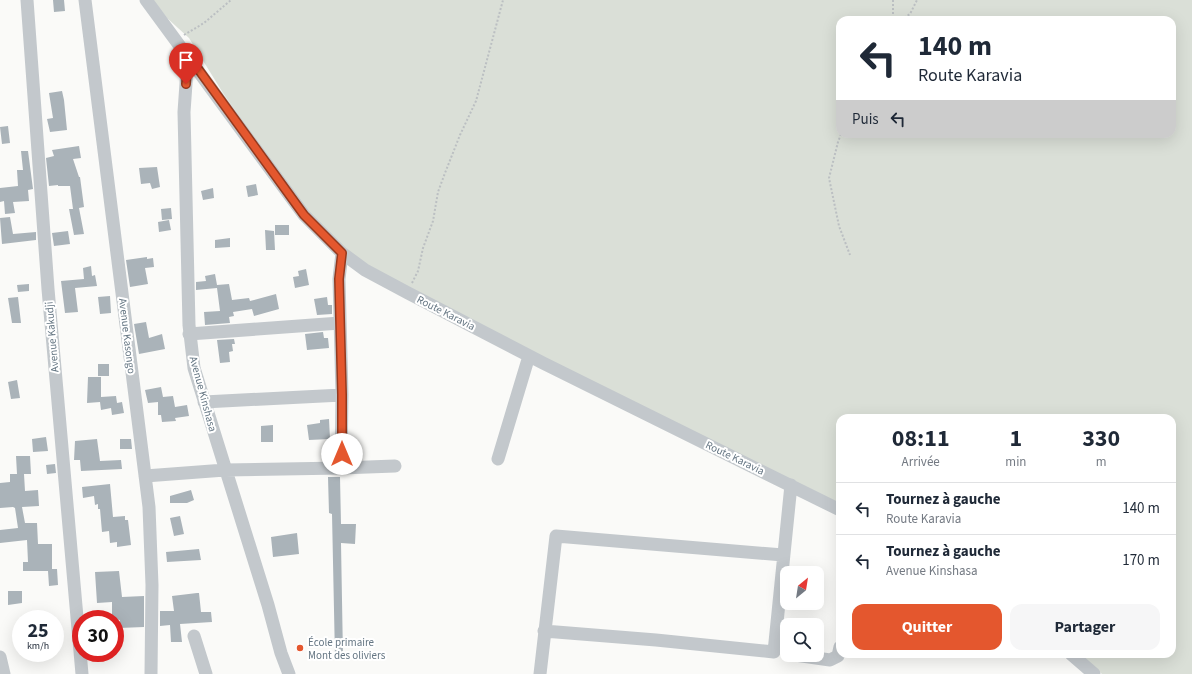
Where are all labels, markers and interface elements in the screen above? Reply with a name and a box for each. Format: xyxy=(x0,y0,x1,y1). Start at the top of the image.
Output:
text: 140 m xyxy=(918,26,992,66)
icon: left xyxy=(852,32,904,84)
pin xyxy=(169,43,203,84)
icon: arrive xyxy=(175,49,197,71)
text: Route Karavia xyxy=(918,63,1022,88)
icon: left xyxy=(887,108,909,130)
text: Puis xyxy=(852,109,879,130)
street label: Route Karavia xyxy=(414,292,478,334)
street label: Avenue Kasongo xyxy=(115,297,139,375)
street label: Avenue Kakudji xyxy=(41,301,63,373)
street label: Avenue Kinshasa xyxy=(186,355,220,433)
text: 08:11 xyxy=(892,421,950,456)
text: 1 xyxy=(1010,421,1022,456)
text: 330 xyxy=(1082,421,1120,456)
position arrow xyxy=(321,433,363,475)
street label: Route Karavia xyxy=(703,437,767,479)
text: Arrivée xyxy=(902,453,940,471)
text: min xyxy=(1005,453,1026,471)
text: m xyxy=(1096,453,1107,471)
text: Tournez à gauche xyxy=(886,489,1001,510)
icon: left xyxy=(852,498,874,520)
text: 140 m xyxy=(1122,498,1160,519)
text: Route Karavia xyxy=(886,510,961,528)
text: Tournez à gauche xyxy=(886,541,1001,562)
icon: left xyxy=(852,550,874,572)
text: 170 m xyxy=(1122,550,1160,571)
text: Avenue Kinshasa xyxy=(886,562,978,580)
north arrow xyxy=(780,566,824,610)
map controls xyxy=(780,566,824,662)
button: Quitter xyxy=(852,604,1002,650)
button: Partager xyxy=(1010,604,1160,650)
speed limit sign: 30 xyxy=(72,610,124,662)
text: 25 xyxy=(27,617,49,645)
button: search xyxy=(780,618,824,662)
place label: École primaire Mont des oliviers xyxy=(308,635,386,663)
text: km/h xyxy=(27,639,49,653)
marker: École primaire Mont des oliviers xyxy=(295,643,305,653)

